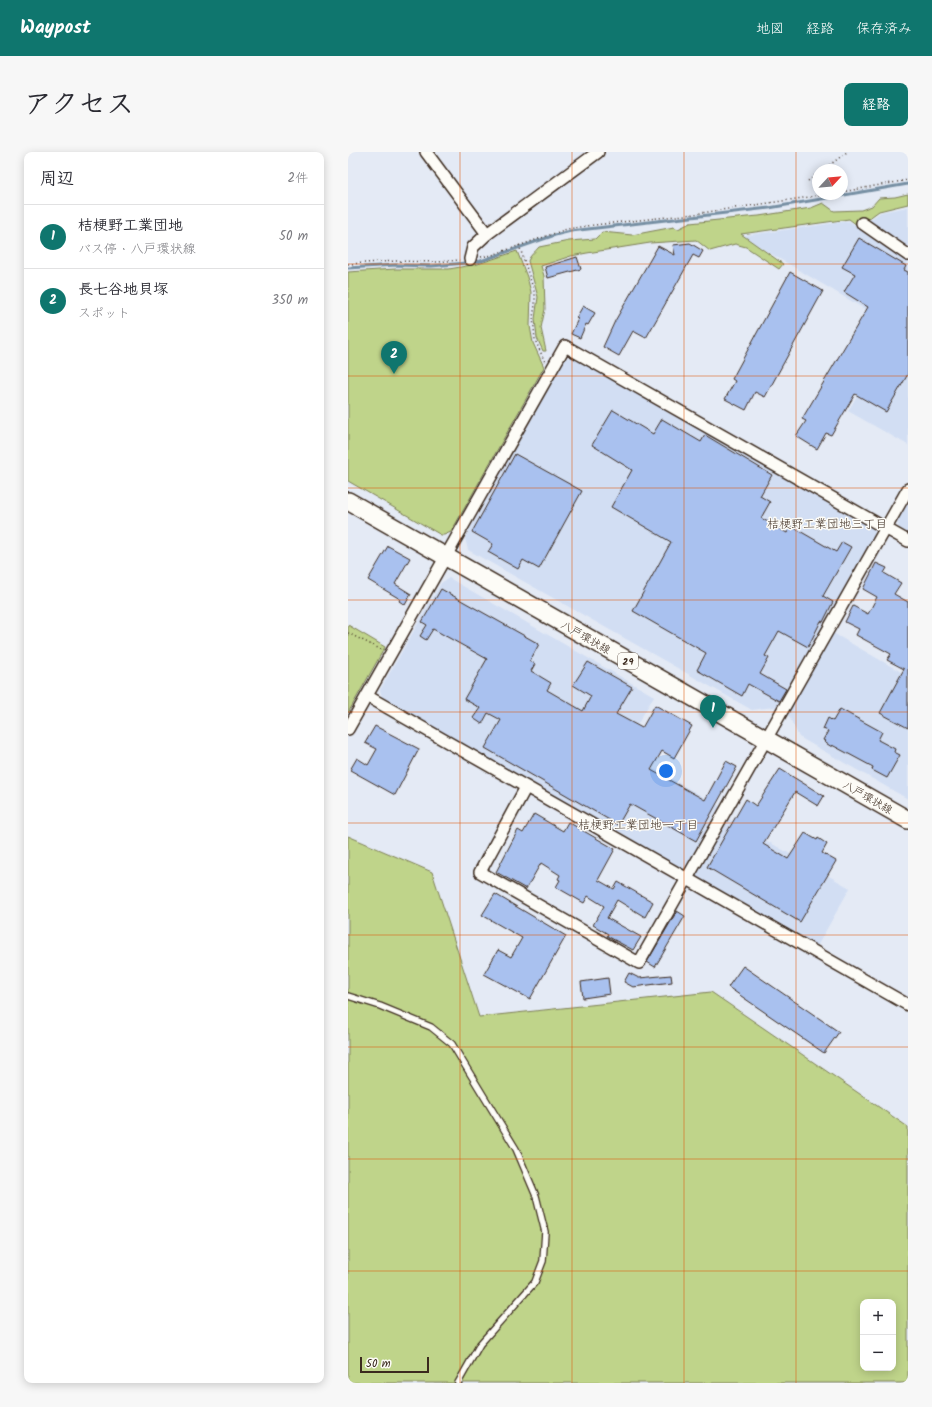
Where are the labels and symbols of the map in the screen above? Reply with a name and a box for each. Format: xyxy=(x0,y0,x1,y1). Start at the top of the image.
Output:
north arrow xyxy=(812,164,848,200)
pin: 2 xyxy=(381,341,407,374)
district label: 桔梗野工業団地三丁目 xyxy=(767,515,887,534)
street label: 八戸環状線 xyxy=(557,616,614,659)
road number: 29 xyxy=(618,653,638,669)
pin: 1 xyxy=(700,695,726,728)
your location xyxy=(656,761,676,781)
street label: 八戸環状線 xyxy=(839,776,896,819)
district label: 桔梗野工業団地一丁目 xyxy=(578,816,698,835)
scale bar xyxy=(360,1355,429,1374)

